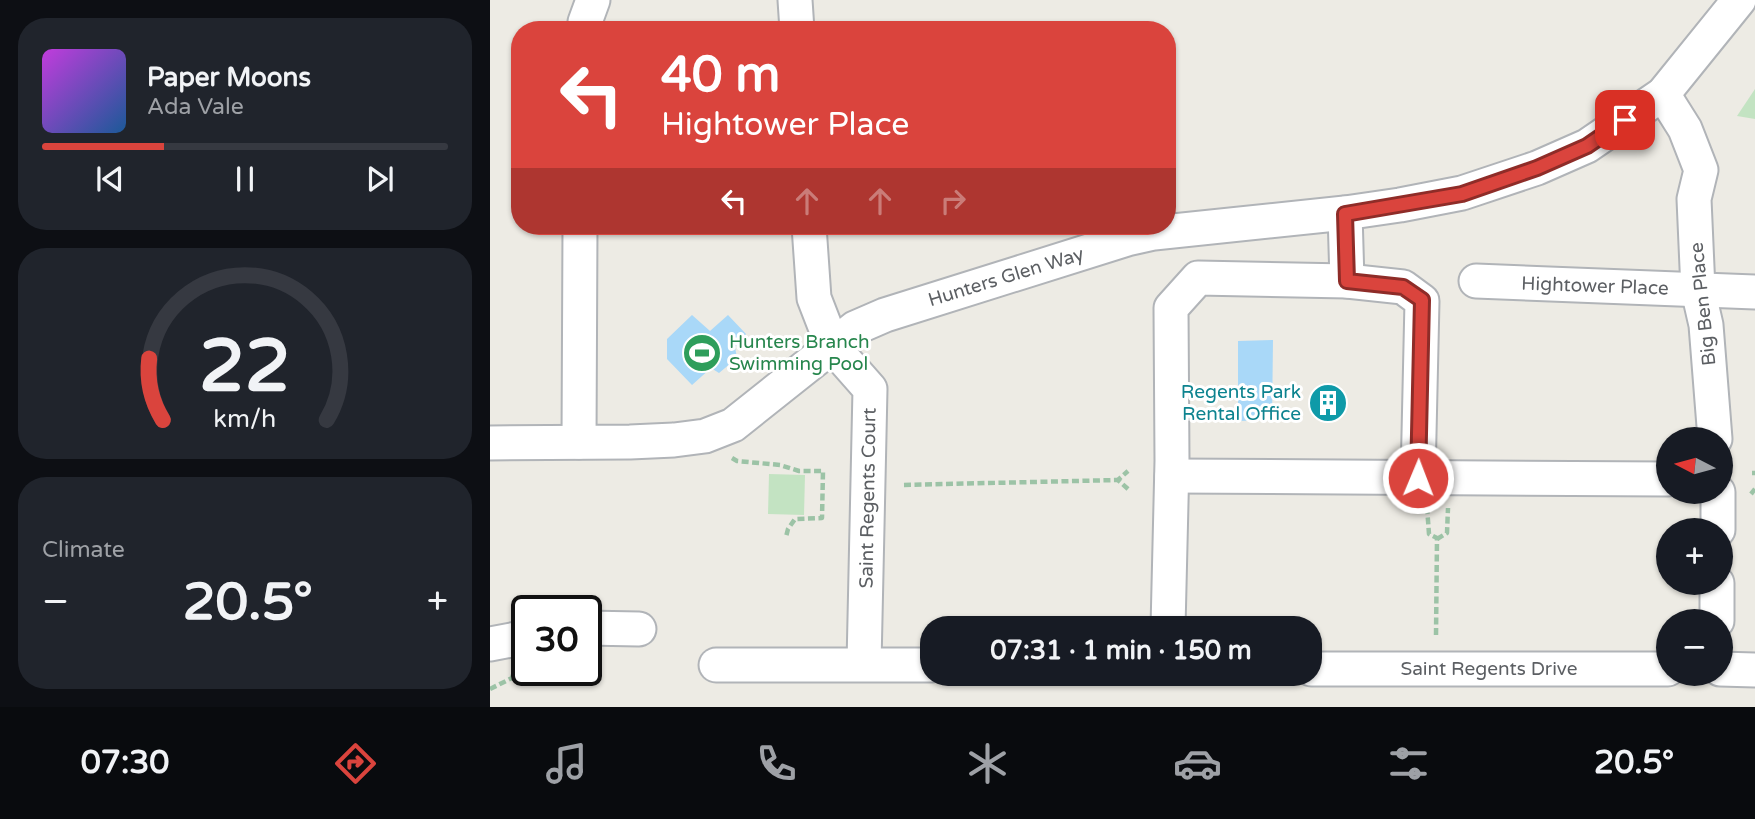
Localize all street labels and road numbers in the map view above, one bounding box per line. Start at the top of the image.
street label: Big Ben Place [1686,241,1720,367]
street label: Hunters Glen Way [925,243,1087,311]
street label: Hightower Place [1521,272,1669,300]
street label: Saint Regents Court [855,407,881,589]
street label: Saint Regents Drive [1400,658,1578,680]

